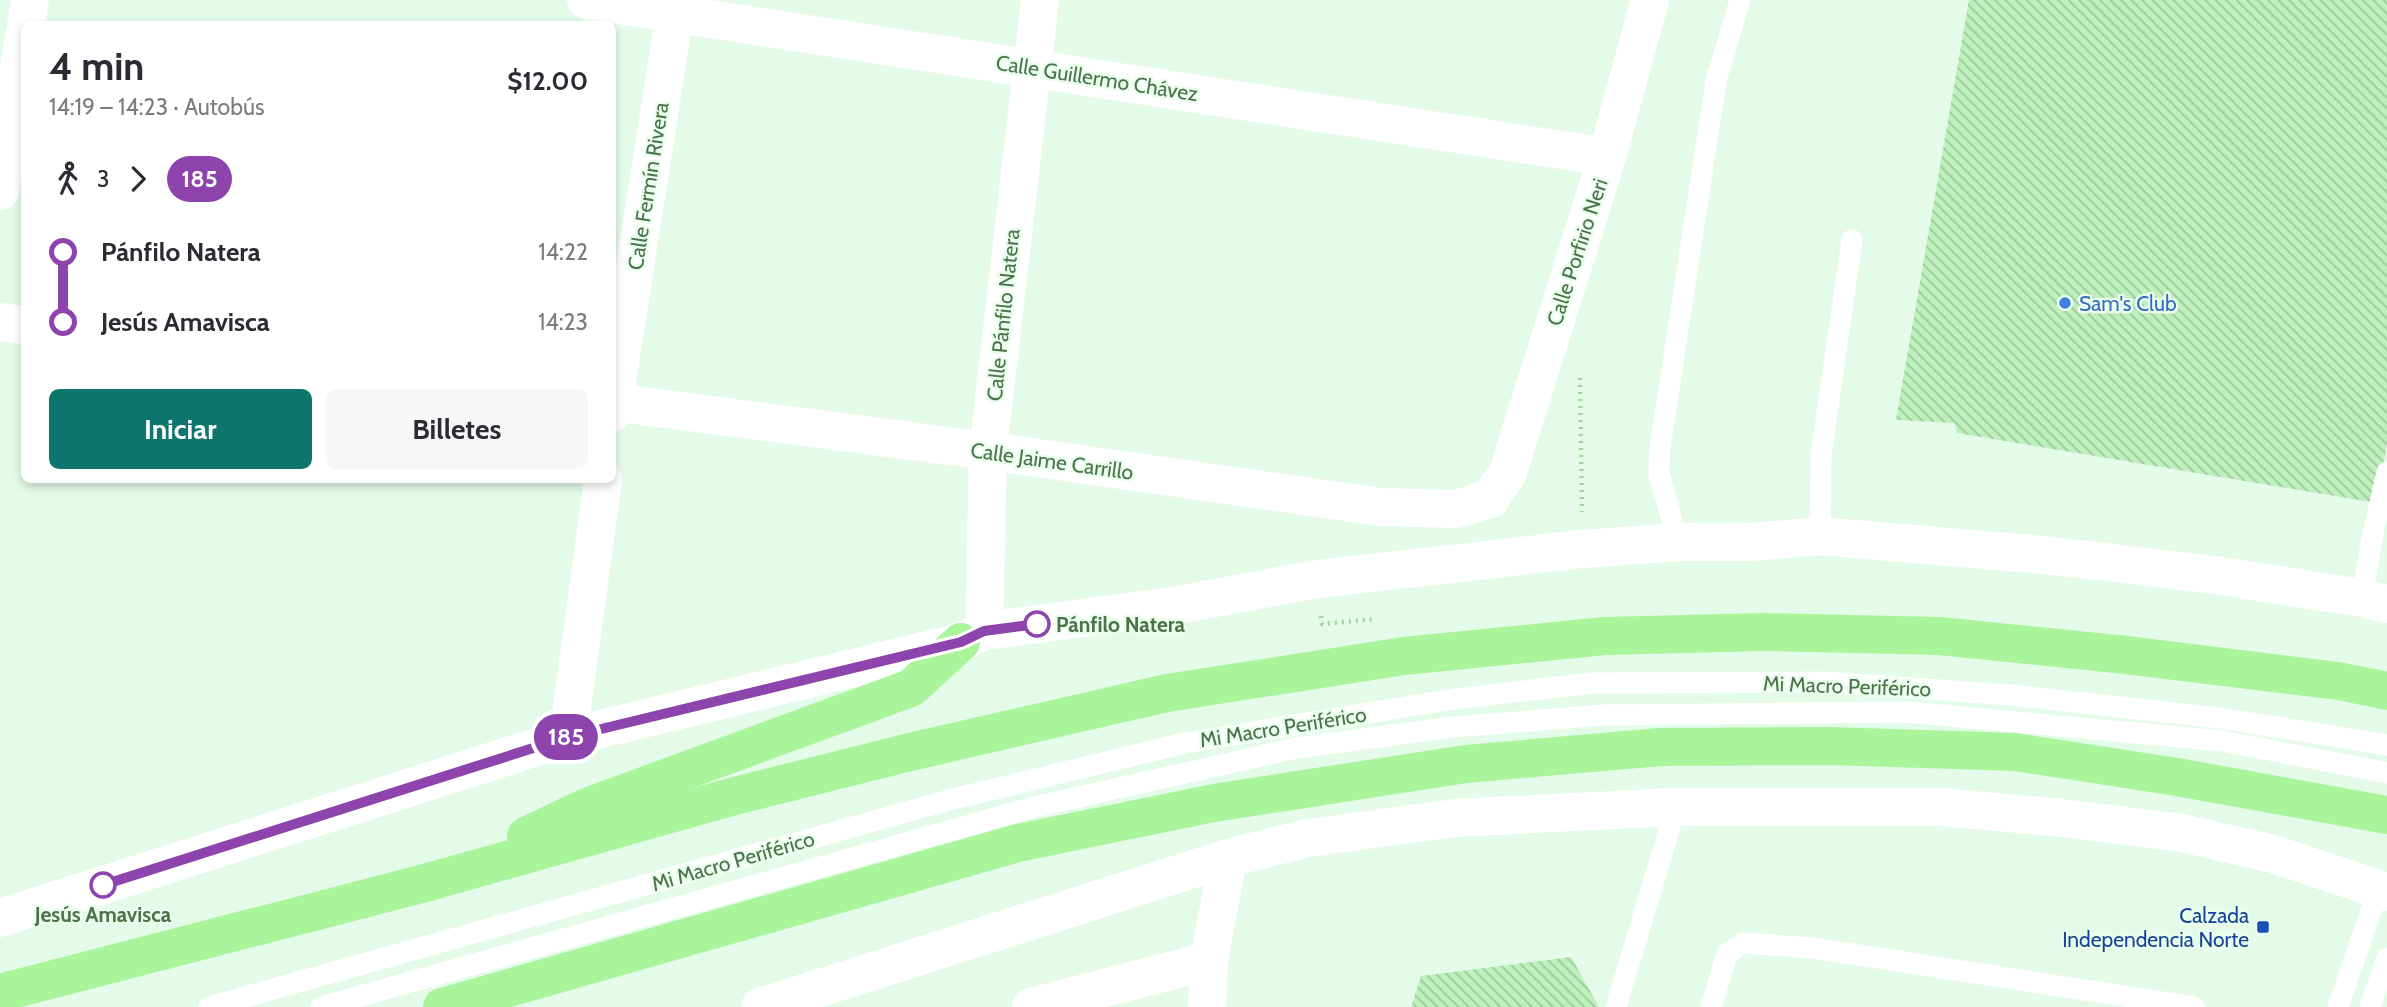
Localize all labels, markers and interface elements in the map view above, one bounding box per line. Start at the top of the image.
text: 4 min [49,43,144,90]
street label: Calle Guillermo Chávez [994,50,1200,106]
text: $12.00 [507,65,588,97]
text: 14:19 – 14:23 · Autobús [49,93,265,121]
street label: Calle Fermín Rivera [622,100,674,272]
icon: walk [49,160,87,198]
icon: forward [119,160,157,198]
text: 185 [181,164,218,193]
text: 3 [97,165,109,193]
street label: Calle Porfirio Neri [1541,175,1613,329]
street label: Calle Pánfilo Natera [982,228,1024,402]
text: Pánfilo Natera [101,236,261,268]
text: 14:22 [538,238,588,266]
place label: Sam's Club [2079,291,2177,316]
marker: Sam's Club [2057,295,2073,311]
text: Jesús Amavisca [101,306,270,338]
text: 14:23 [538,308,588,336]
button: Iniciar [49,389,312,469]
button: Billetes [326,389,588,469]
street label: Calle Jaime Carrillo [969,437,1135,485]
marker: Pánfilo Natera [1024,611,1050,637]
place label: Pánfilo Natera [1056,612,1186,637]
street label: Mi Macro Periférico [1762,671,1932,701]
street label: Mi Macro Periférico [1198,701,1368,753]
line badge: 185 [526,714,606,760]
text: 185 [548,722,584,751]
street label: Mi Macro Periférico [649,826,817,896]
marker: Jesús Amavisca [90,872,116,898]
place label: Jesús Amavisca [34,902,172,927]
place label: Calzada Independencia Norte [2062,903,2249,952]
marker: Calzada Independencia Norte [2255,919,2271,935]

